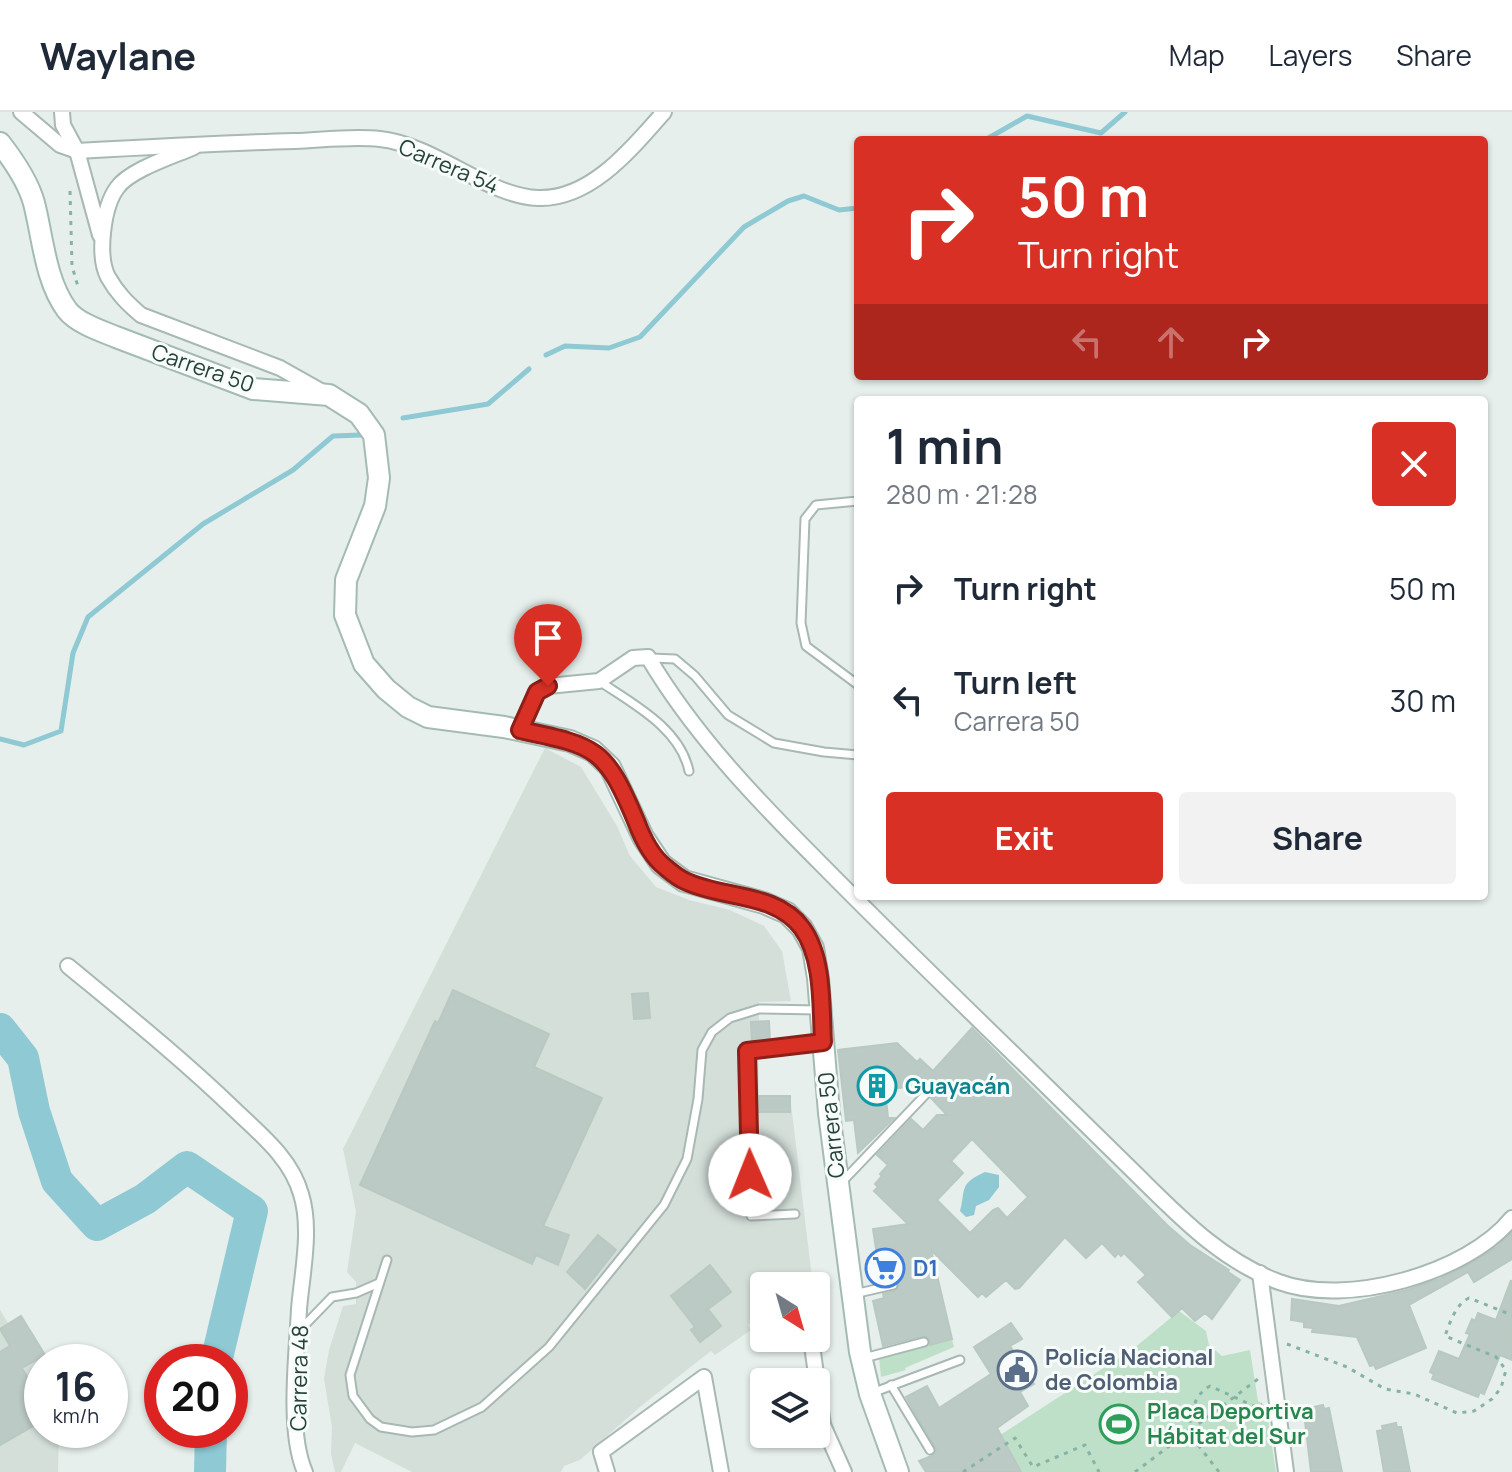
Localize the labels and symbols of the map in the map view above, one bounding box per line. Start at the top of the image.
street label: Carrera 54 [394,131,504,201]
street label: Carrera 50 [148,336,258,400]
pin [514,604,582,686]
building icon: Guayacán [856,1065,898,1107]
street label: Carrera 50 [811,1070,851,1180]
place label: Guayacán [905,1071,1010,1101]
position arrow [708,1133,792,1217]
supermarket icon: D1 [864,1247,906,1289]
place label: D1 [913,1253,938,1283]
north arrow [750,1272,830,1352]
street label: Carrera 48 [283,1325,315,1431]
place label: Policía Nacional de Colombia [1045,1342,1214,1397]
speed limit sign: 20 [144,1344,248,1448]
public building icon: Policía Nacional de Colombia [996,1349,1038,1391]
place label: Placa Deportiva Hábitat del Sur [1147,1396,1314,1451]
sports icon: Placa Deportiva Hábitat del Sur [1098,1403,1140,1445]

